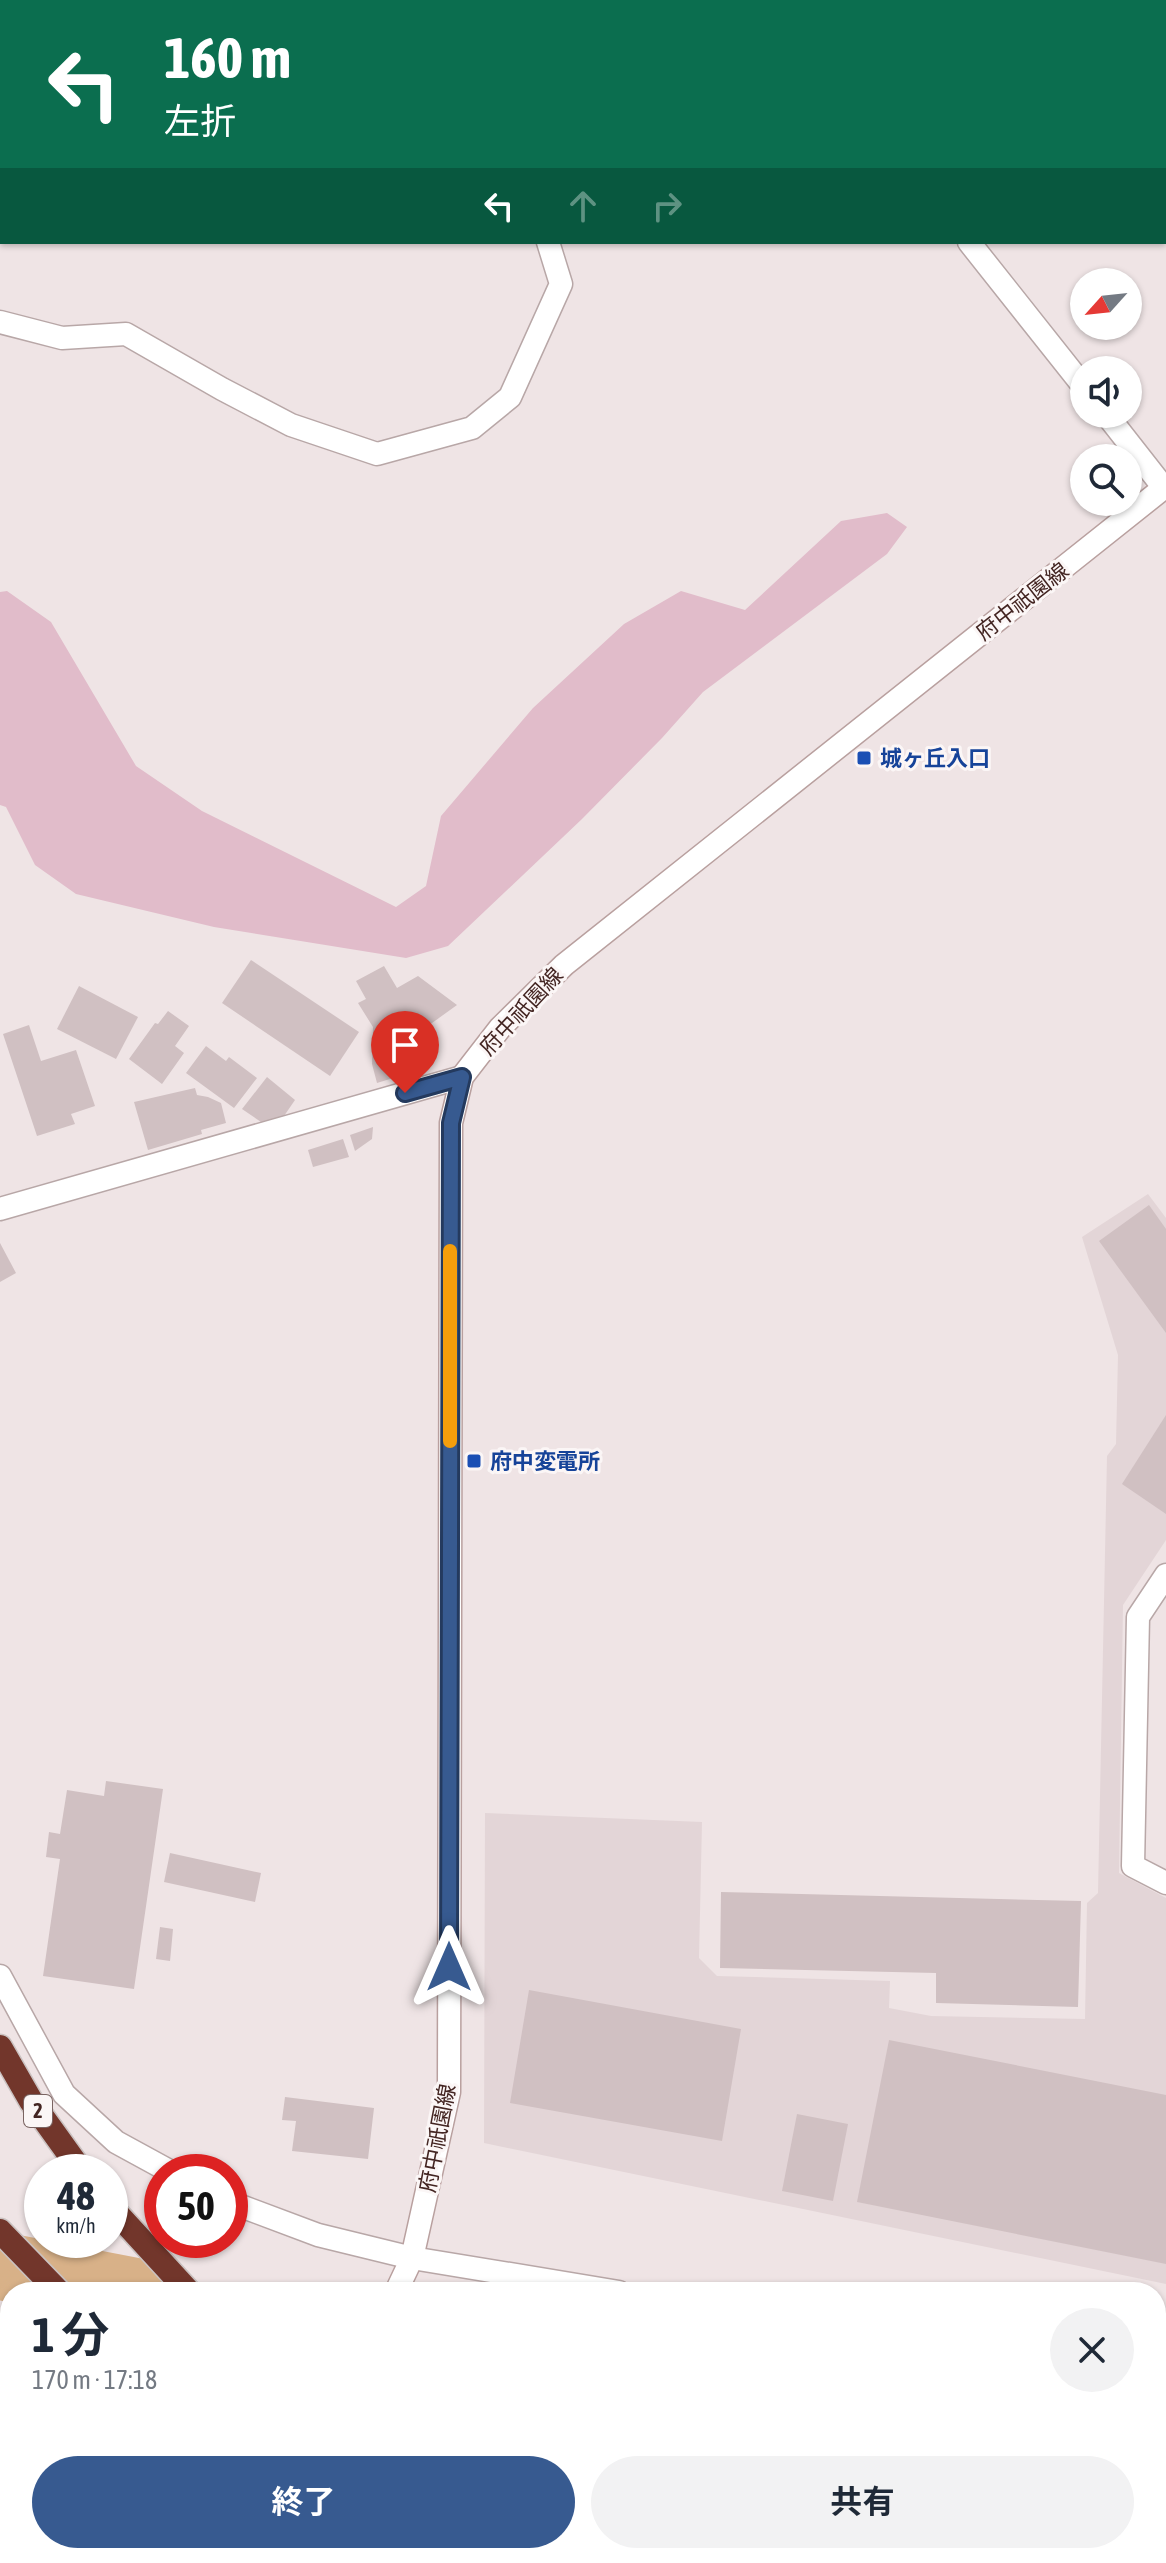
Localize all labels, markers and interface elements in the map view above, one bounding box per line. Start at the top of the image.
text: 160 m [164,26,291,90]
icon: left [32,32,136,136]
text: 左折 [164,100,236,142]
icon: left [477,184,521,228]
icon: ahead [561,184,605,228]
icon: right [645,184,689,228]
north arrow [1070,268,1142,340]
map controls [1070,268,1142,516]
button: sound [1070,356,1142,428]
button: search [1070,444,1142,516]
street label: 府中祇園線 [971,557,1073,645]
place label: 城ヶ丘入口 [880,745,990,771]
marker: 城ヶ丘入口 [855,749,873,767]
street label: 府中祇園線 [474,962,568,1060]
pin [371,1011,439,1093]
icon: arrive [383,1023,427,1067]
place label: 府中変電所 [490,1448,600,1474]
marker: 府中変電所 [465,1452,483,1470]
position arrow [407,1925,491,2009]
street label: 府中祇園線 [414,2082,460,2194]
road number: 2 [24,2095,52,2127]
speed limit sign: 50 [144,2154,248,2258]
text: 48 [57,2173,95,2218]
text: km/h [56,2214,96,2237]
text: 1 分 [32,2307,109,2362]
button: close [1050,2308,1134,2392]
text: 170 m · 17:18 [32,2365,157,2395]
button: 終了 [32,2456,575,2548]
button: 共有 [591,2456,1134,2548]

